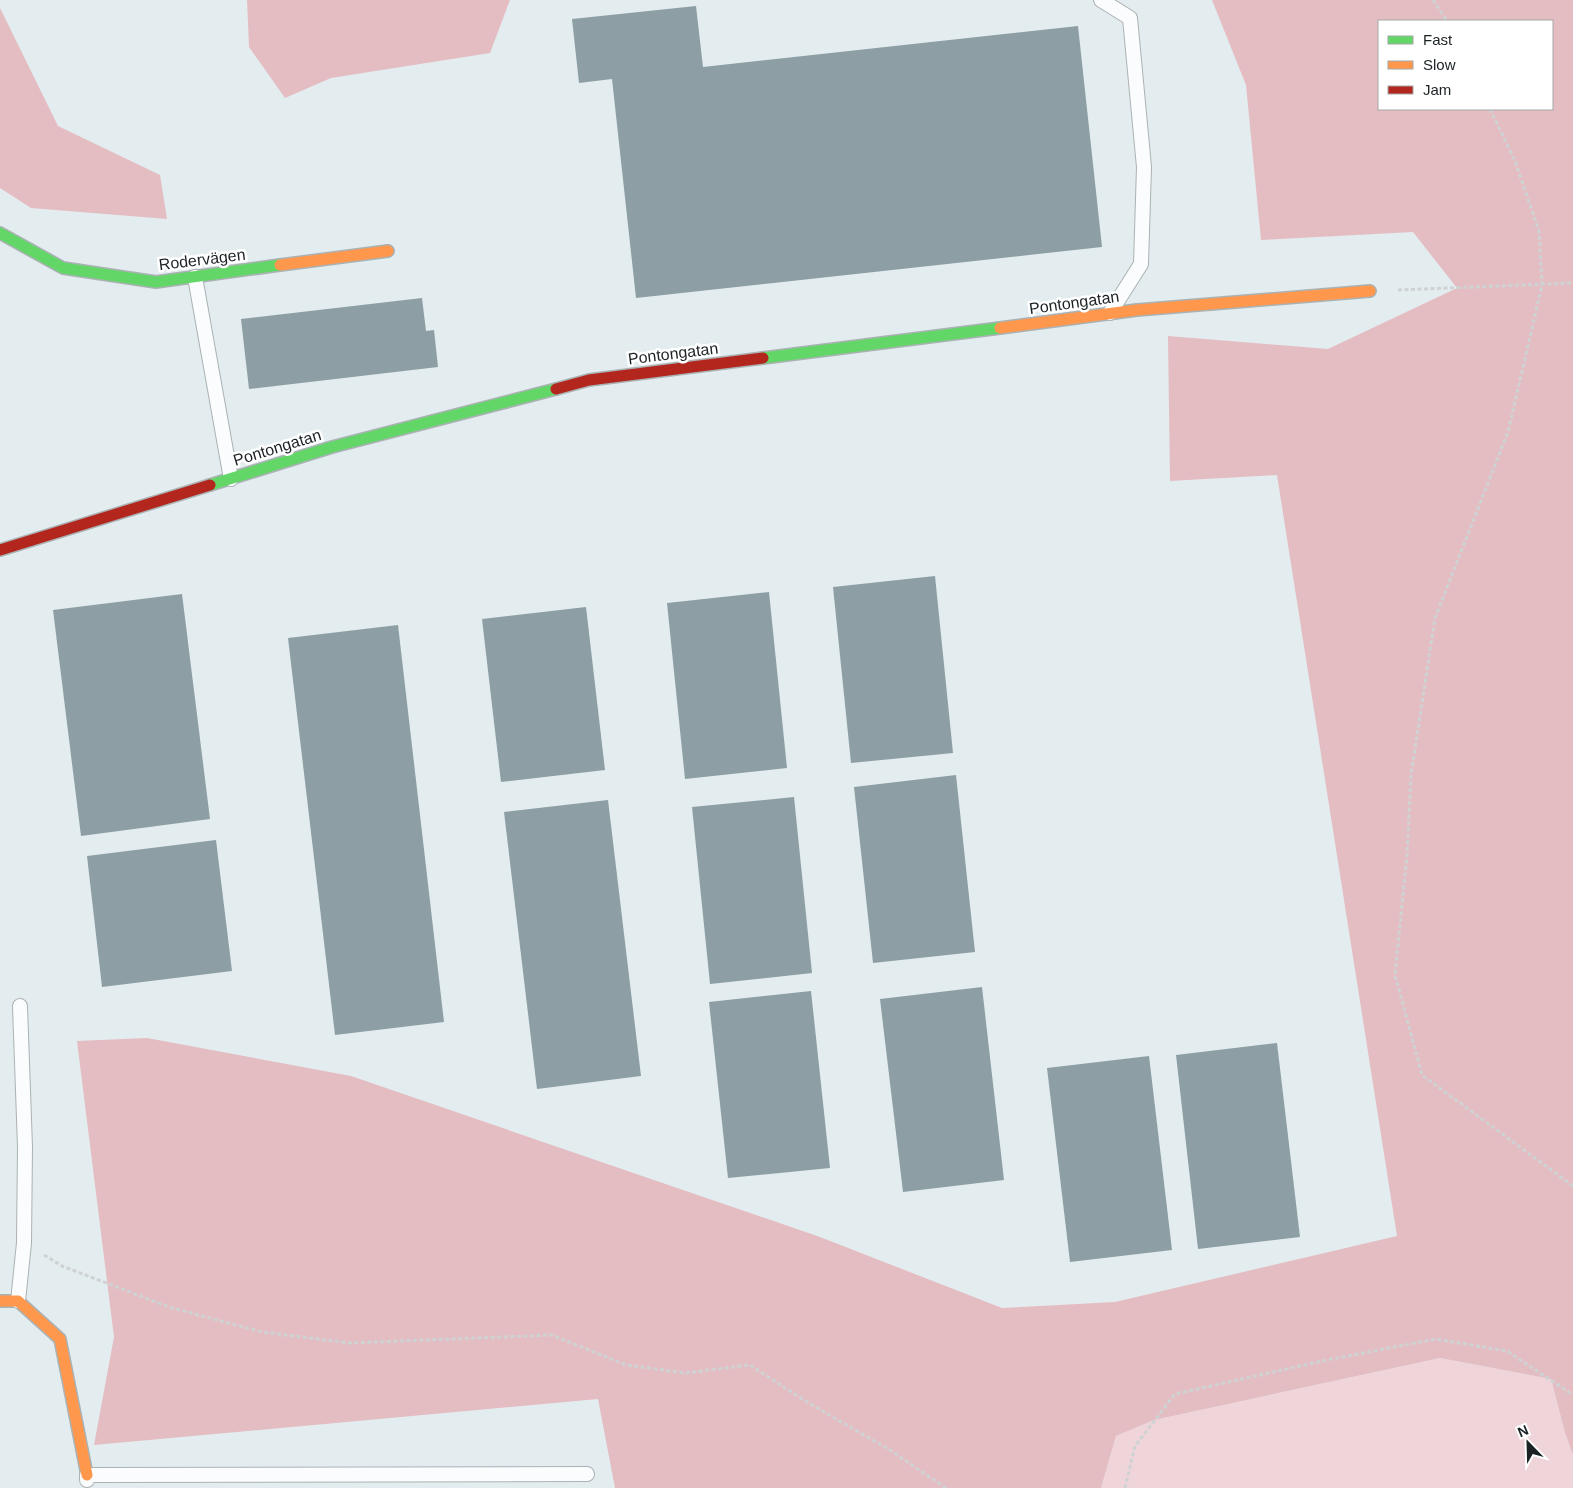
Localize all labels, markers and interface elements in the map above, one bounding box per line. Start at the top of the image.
legend [1378,20,1553,110]
text: Fast [1423,31,1453,48]
text: Slow [1423,56,1456,73]
text: Jam [1423,81,1451,98]
street label: Rodervägen [158,246,246,273]
street label: Pontongatan [1028,288,1120,317]
street label: Pontongatan [627,340,719,367]
street label: Pontongatan [231,426,323,469]
north arrow [1503,1418,1553,1468]
text: N [1515,1422,1531,1440]

